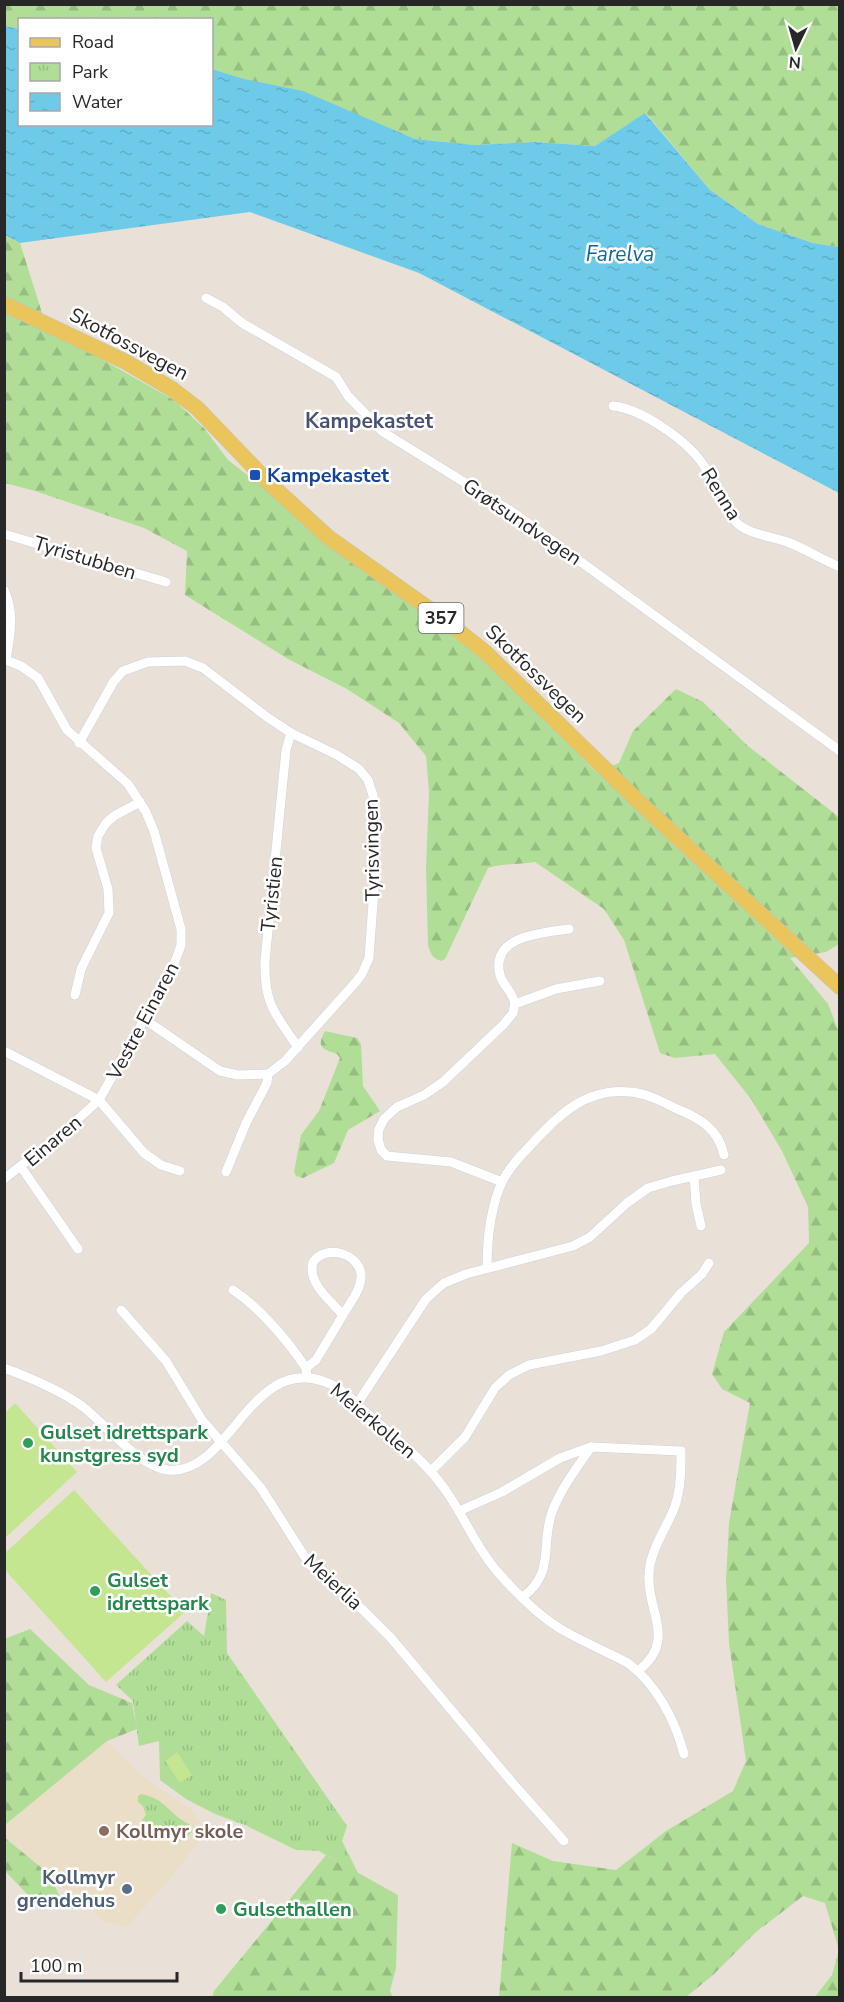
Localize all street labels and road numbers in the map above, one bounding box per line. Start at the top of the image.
street label: Skotfossvegen [65,301,193,387]
street label: Renna [694,463,748,525]
street label: Grøtsundvegen [457,472,587,572]
street label: Tyristubben [30,530,140,586]
road number: 357 [418,603,464,633]
street label: Skotfossvegen [479,619,593,729]
street label: Tyrisvingen [358,799,386,901]
street label: Tyristien [255,855,289,933]
street label: Vestre Einaren [100,957,185,1086]
street label: Einaren [19,1109,87,1173]
street label: Meierkollen [324,1377,422,1465]
street label: Meierlia [298,1548,368,1616]

